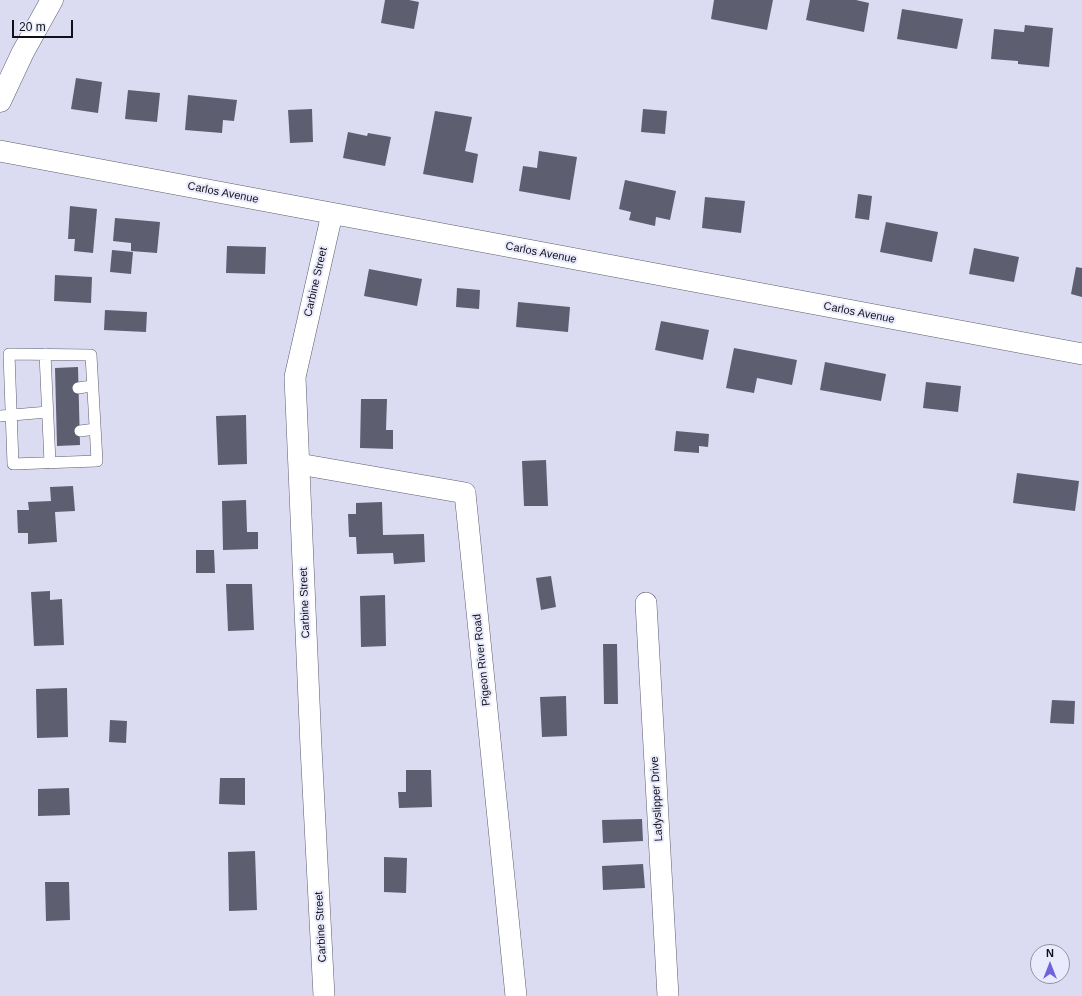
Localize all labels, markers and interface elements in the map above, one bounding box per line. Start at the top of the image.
scale bar [14,12,75,38]
text: 20 m [19,20,46,34]
street label: Carlos Avenue [186,180,260,206]
street label: Carlos Avenue [504,240,578,266]
street label: Carbine Street [302,246,330,318]
street label: Carlos Avenue [822,300,896,326]
street label: Carbine Street [297,567,313,639]
street label: Pigeon River Road [471,613,493,707]
street label: Ladyslipper Drive [648,756,666,842]
street label: Carbine Street [313,891,329,963]
north arrow [1030,944,1070,984]
text: N [1046,947,1054,959]

